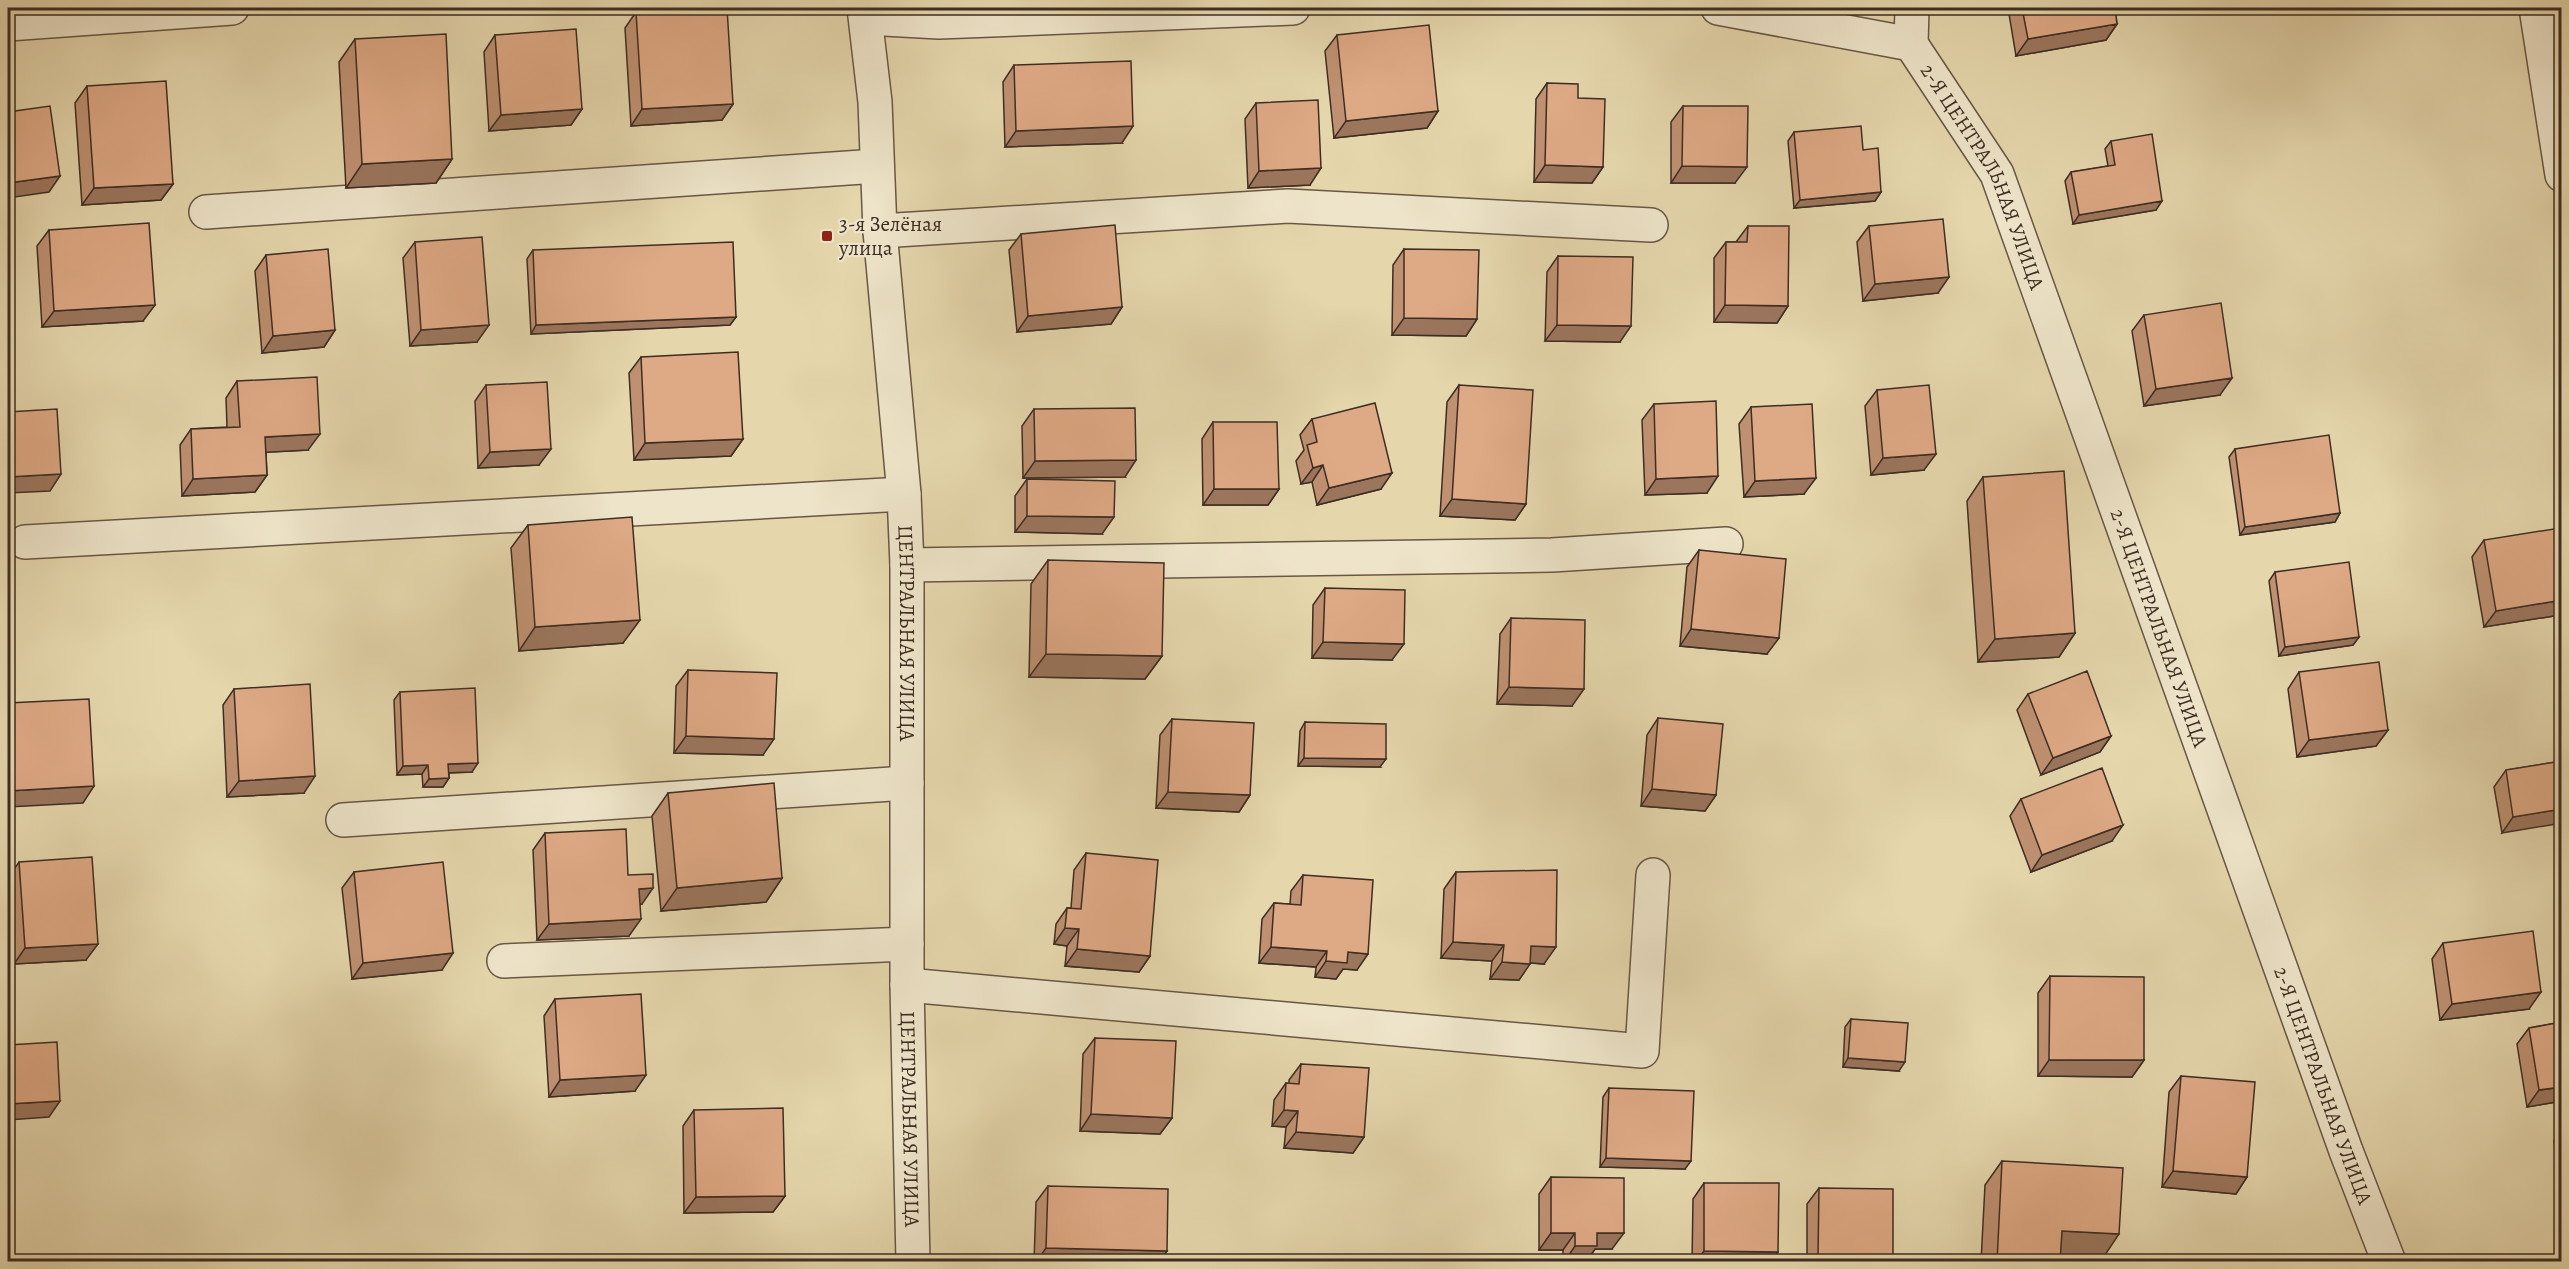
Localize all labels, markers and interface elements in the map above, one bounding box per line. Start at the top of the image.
street label: 2-Я ЦЕНТРАЛЬНАЯ УЛИЦА [1914,58,2051,294]
place label: 3-я Зелёная улица [838,210,942,262]
marker: 3-я Зелёная улица [820,229,834,243]
street label: 2-Я ЦЕНТРАЛЬНАЯ УЛИЦА [2104,505,2215,752]
street label: ЦЕНТРАЛЬНАЯ УЛИЦА [891,524,921,742]
street label: 2-Я ЦЕНТРАЛЬНАЯ УЛИЦА [2267,963,2380,1209]
street label: ЦЕНТРАЛЬНАЯ УЛИЦА [894,1011,926,1228]

